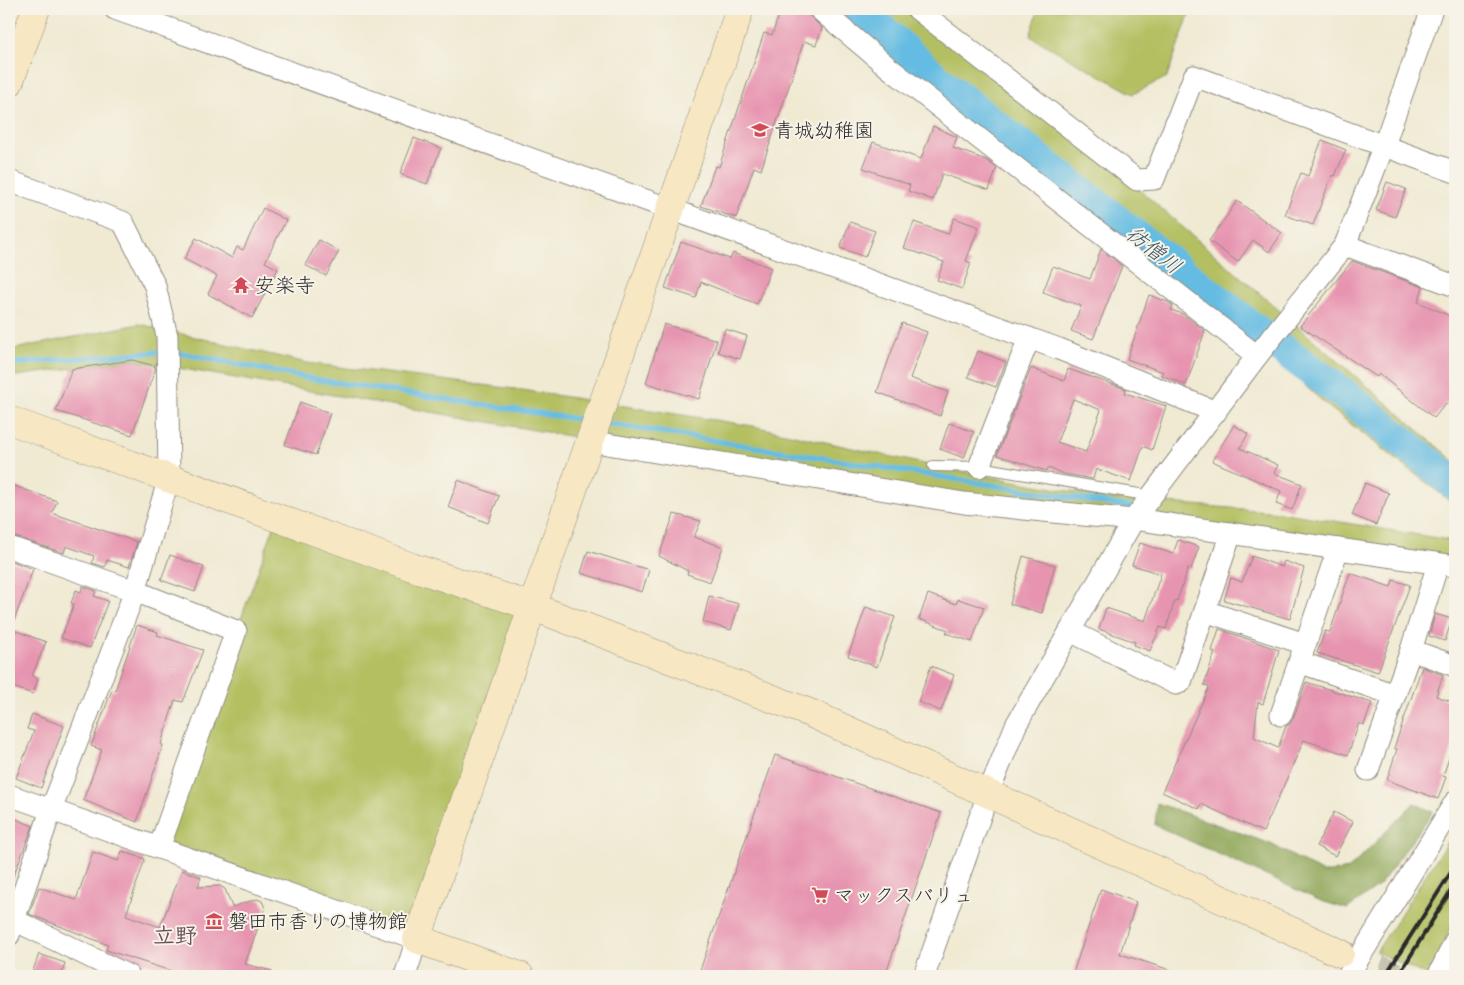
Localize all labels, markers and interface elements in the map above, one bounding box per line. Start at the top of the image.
place label: 青城幼稚園 [774,118,874,147]
school or university icon: 青城幼稚園 [750,120,770,140]
water label: 彷僧川 [1119,220,1187,283]
place label: 安楽寺 [255,273,315,302]
temple icon: 安楽寺 [231,275,251,295]
place label: マックスバリュ [834,883,974,912]
supermarket icon: マックスバリュ [810,885,830,905]
place label: 磐田市香りの博物館 [228,909,408,938]
museum icon: 磐田市香りの博物館 [204,911,224,931]
district label: 立野 [153,922,197,954]

